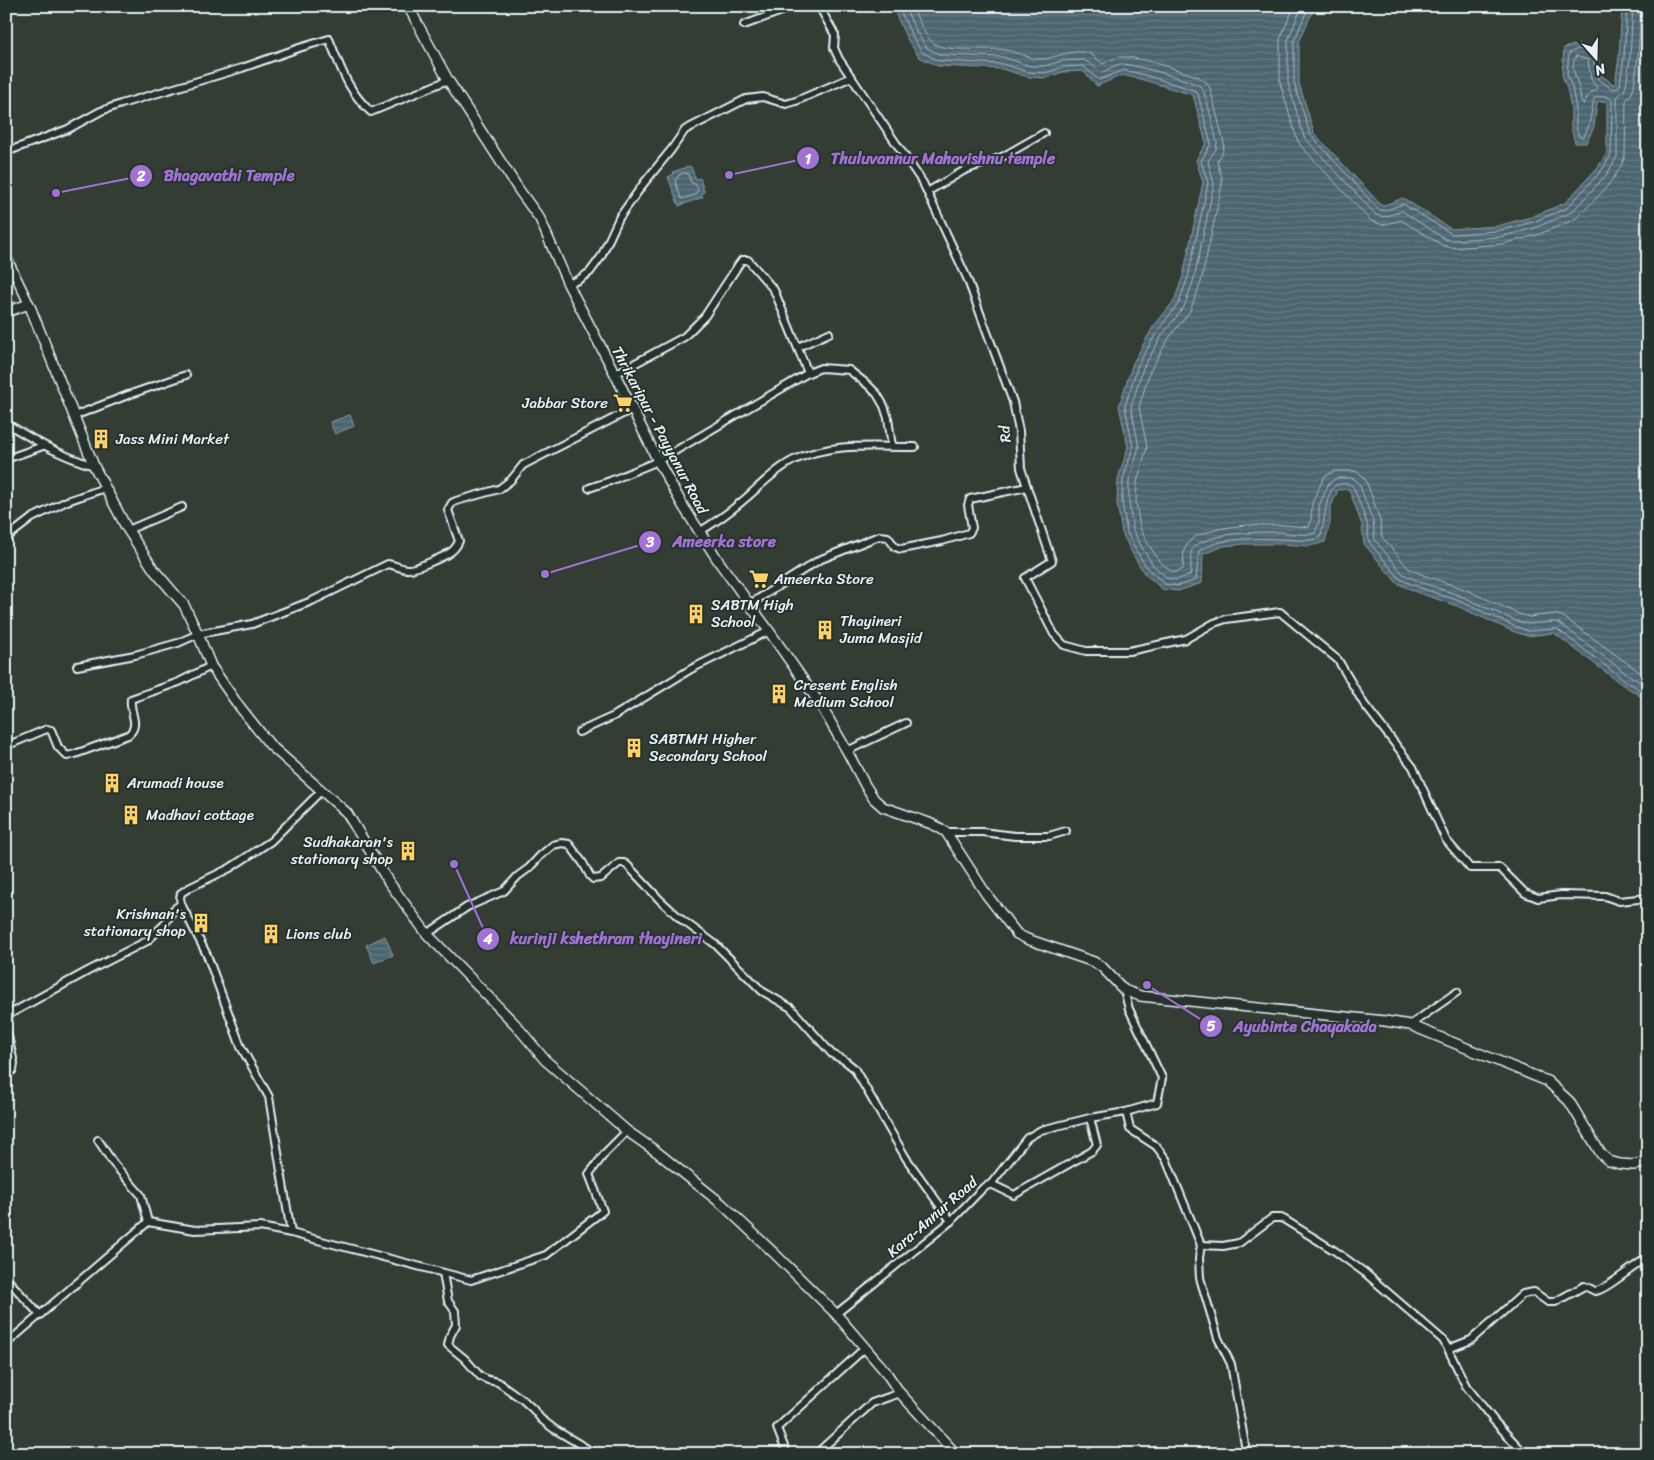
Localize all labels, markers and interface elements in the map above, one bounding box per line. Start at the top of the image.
north arrow [1572,32,1622,82]
text: N [1591,56,1610,83]
callout: Thuluvannur Mahavishnu temple [795,143,1066,174]
text: Thuluvannur Mahavishnu temple [831,144,1056,173]
text: 1 [805,146,812,172]
callout: Bhagavathi Temple [128,160,305,191]
text: Bhagavathi Temple [164,161,295,190]
text: 2 [136,163,146,189]
street label: Thrikaripur - Payyanur Road [605,341,716,520]
place label: Jabbar Store [521,390,608,416]
supermarket icon: Jabbar Store [612,392,634,414]
street label: Rd [991,423,1019,444]
place label: Jass Mini Market [115,426,230,452]
building icon: Jass Mini Market [90,428,112,450]
callout: Ameerka store [638,526,786,557]
text: Ameerka store [671,527,777,556]
text: 3 [645,529,655,555]
place label: Ameerka Store [773,566,874,592]
supermarket icon: Ameerka Store [748,568,770,590]
place label: SABTM High School [711,592,794,635]
building icon: SABTM High School [685,603,707,625]
place label: Thayineri Juma Masjid [839,608,923,651]
building icon: Thayineri Juma Masjid [814,619,836,641]
place label: Cresent English Medium School [794,672,898,715]
building icon: Cresent English Medium School [768,683,790,705]
place label: SABTMH Higher Secondary School [649,726,768,769]
building icon: SABTMH Higher Secondary School [623,737,645,759]
place label: Arumadi house [126,770,224,796]
building icon: Arumadi house [101,772,123,794]
place label: Madhavi cottage [146,802,254,828]
building icon: Madhavi cottage [120,804,142,826]
place label: Sudhakaran's stationary shop [290,829,394,872]
building icon: Sudhakaran's stationary shop [397,840,419,862]
place label: Krishnan's stationary shop [83,901,187,944]
building icon: Krishnan's stationary shop [190,912,212,934]
place label: Lions club [286,921,351,947]
building icon: Lions club [260,923,282,945]
callout: kurinji kshethram thayineri [475,923,713,954]
text: kurinji kshethram thayineri [509,924,703,953]
text: 4 [482,926,493,952]
callout: Ayubinte Chayakada [1199,1011,1387,1042]
text: Ayubinte Chayakada [1232,1012,1377,1041]
text: 5 [1206,1013,1216,1039]
street label: Kara-Annur Road [881,1169,984,1264]

